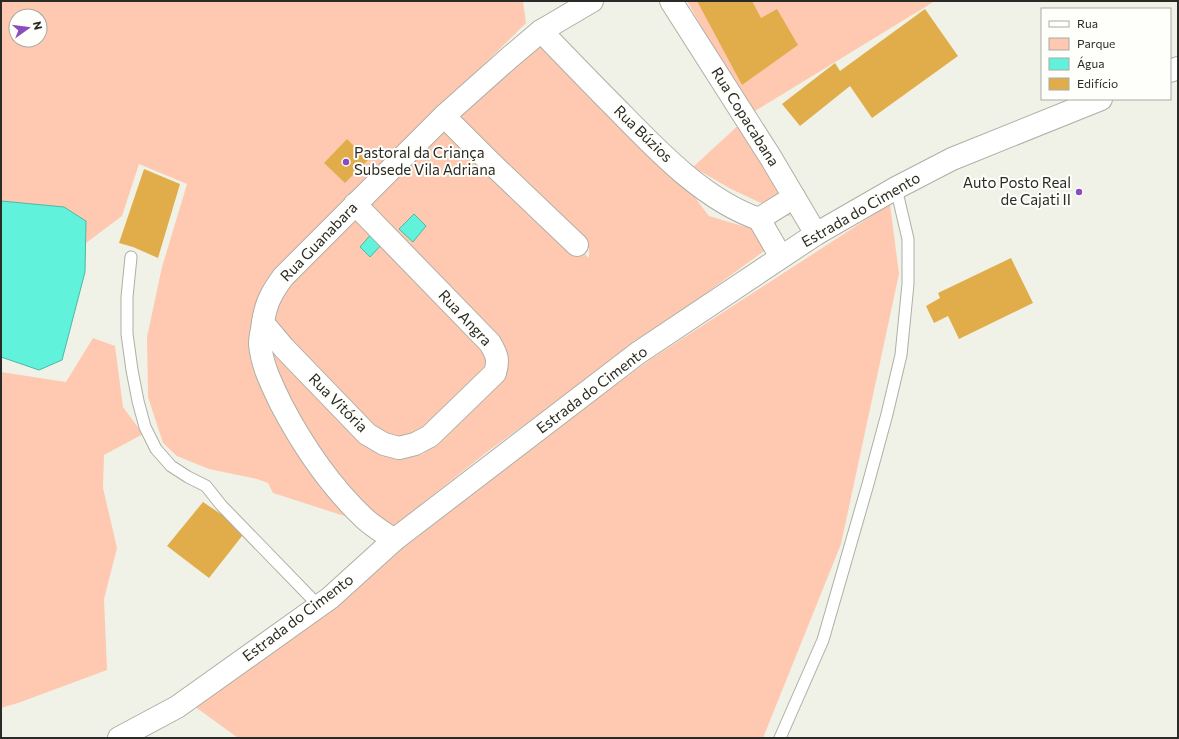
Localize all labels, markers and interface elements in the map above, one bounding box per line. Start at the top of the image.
north arrow [8,8,48,48]
legend [1041,8,1171,100]
text: Rua [1077,16,1098,30]
text: N [31,20,45,31]
text: Parque [1077,36,1115,50]
text: Água [1077,56,1105,70]
street label: Rua Copacabana [708,64,784,169]
text: Edifício [1077,76,1118,90]
street label: Rua Búzios [611,101,677,166]
place label: Pastoral da Criança Subsede Vila Adriana [354,143,496,178]
marker: Pastoral da Criança Subsede Vila Adriana [341,157,351,167]
street label: Estrada do Cimento [798,168,923,250]
place label: Auto Posto Real de Cajati II [963,173,1071,208]
marker: Auto Posto Real de Cajati II [1074,187,1084,197]
street label: Rua Guanabara [276,198,361,285]
street label: Rua Angra [435,286,496,349]
street label: Estrada do Cimento [532,342,650,437]
street label: Rua Vitória [306,369,372,435]
street label: Estrada do Cimento [238,570,356,665]

